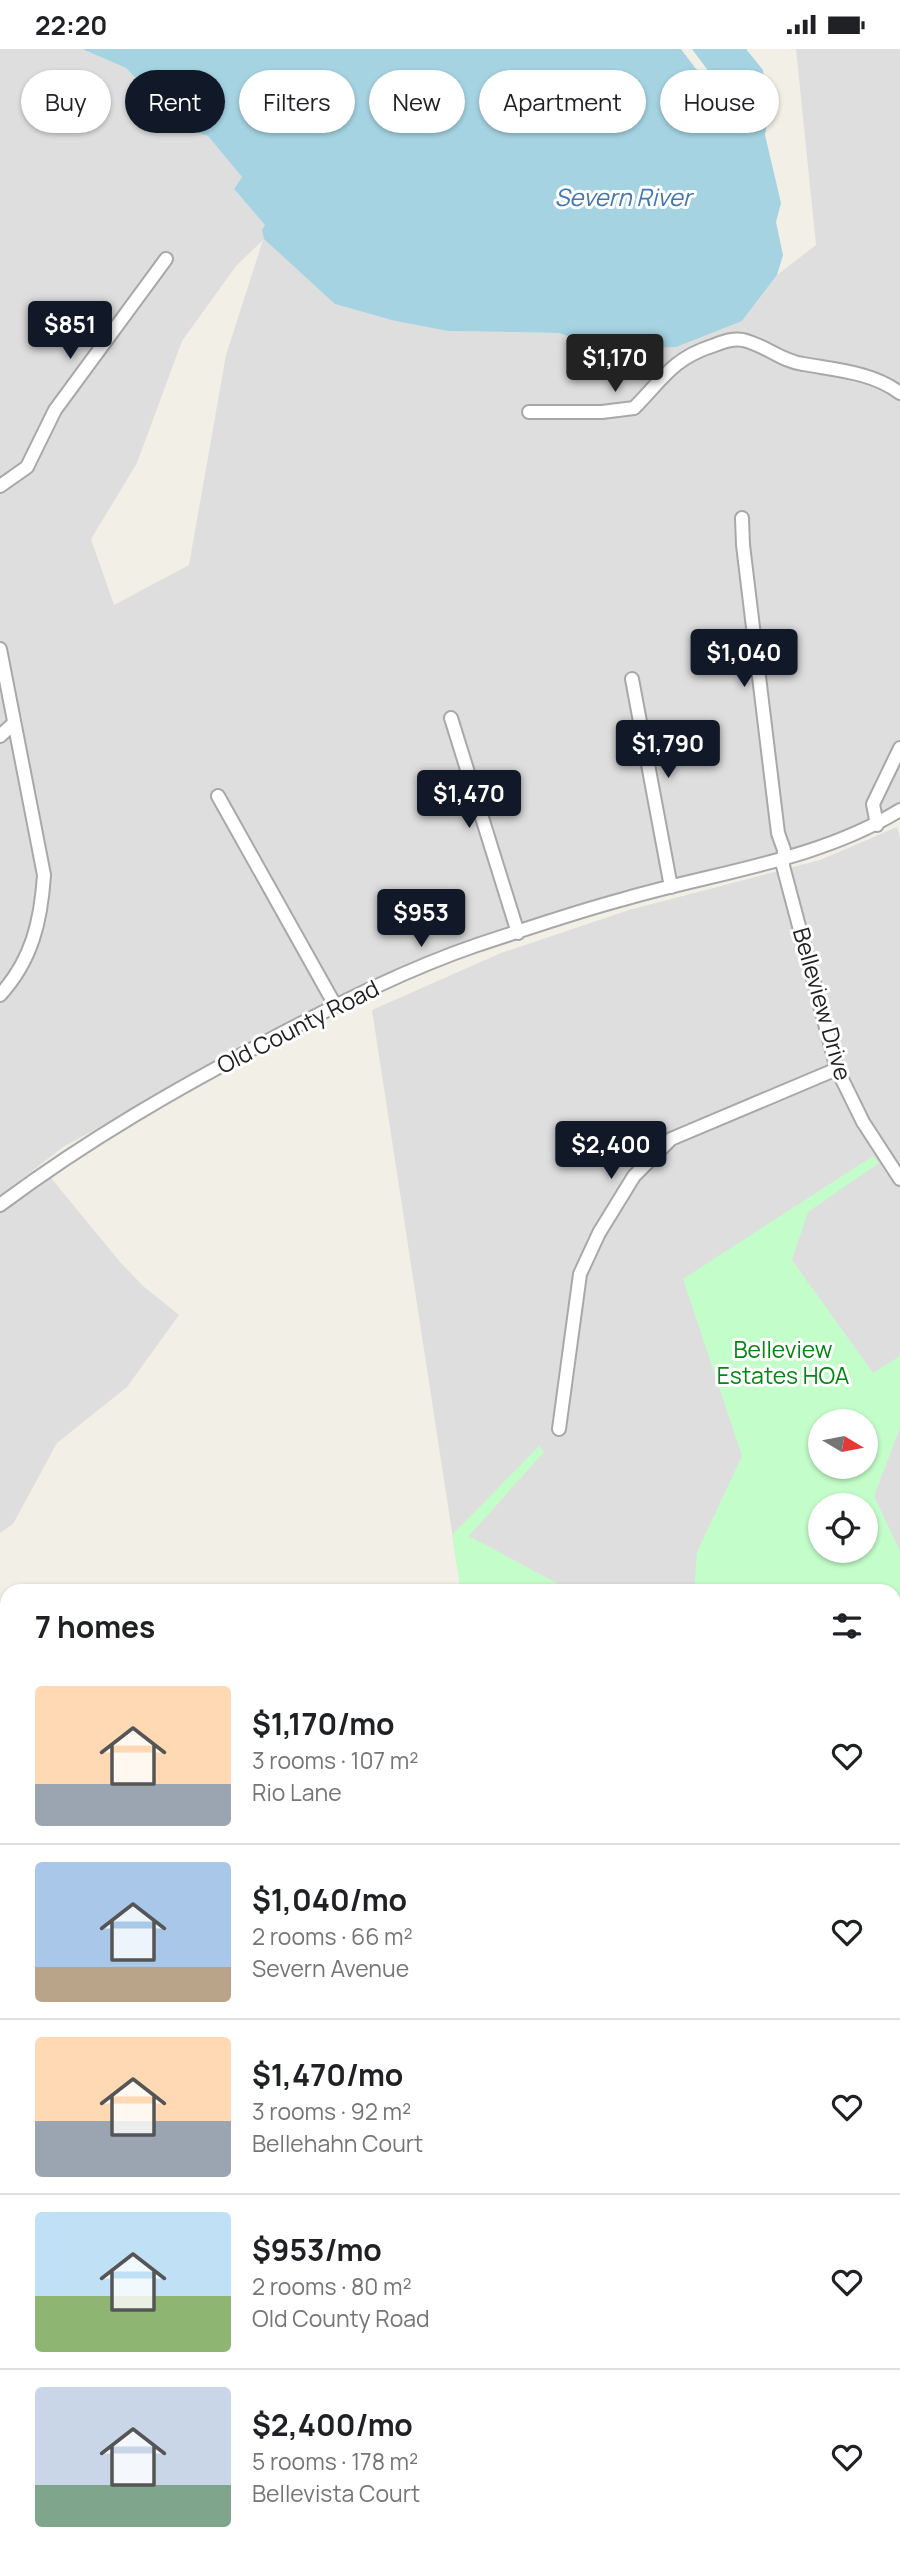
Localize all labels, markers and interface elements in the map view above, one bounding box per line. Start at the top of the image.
text: 22:20 [35,7,107,43]
chip: Buy [21,70,111,133]
chip: Rent [125,70,225,133]
chip: Filters [239,70,355,133]
chip: New [369,70,465,133]
chip: Apartment [479,70,646,133]
chip: House [660,70,779,133]
water label: Severn River [555,180,695,213]
pin: $851 [29,301,111,361]
text: $851 [44,308,96,340]
pin: $1,170 [558,335,672,394]
text: $1,170 [582,341,648,373]
pin: $1,040 [687,629,801,689]
text: $1,040 [707,636,781,668]
pin: $1,790 [611,721,725,780]
text: $1,790 [632,727,704,759]
pin: $1,470 [412,771,526,830]
text: $1,470 [433,777,505,809]
pin: $953 [380,890,462,949]
text: $953 [393,896,449,928]
street label: Belleview Drive [786,924,860,1084]
street label: Old County Road [211,972,384,1081]
pin: $2,400 [554,1121,668,1181]
text: $2,400 [571,1128,651,1160]
park label: Belleview Estates HOA [717,1333,850,1391]
north arrow [808,1409,878,1479]
map controls [808,1409,878,1563]
button: locate [808,1493,878,1563]
text: 7 homes [35,1606,155,1647]
icon: filters [828,1607,866,1645]
text: $1,170/mo [252,1703,395,1744]
icon: home [91,1714,175,1798]
icon: heart [828,1737,866,1775]
text: 3 rooms · 107 m² [252,1744,418,1776]
text: Rio Lane [252,1776,342,1808]
text: $1,040/mo [252,1879,407,1920]
icon: home [91,1890,175,1974]
icon: heart [828,1913,866,1951]
text: 2 rooms · 66 m² [252,1920,413,1952]
text: Severn Avenue [252,1952,409,1984]
text: $1,470/mo [252,2054,403,2095]
icon: home [91,2065,175,2149]
icon: heart [828,2088,866,2126]
text: 3 rooms · 92 m² [252,2095,411,2127]
text: Bellehahn Court [252,2127,423,2159]
text: $953/mo [252,2229,382,2270]
icon: home [91,2240,175,2324]
icon: heart [828,2263,866,2301]
text: 2 rooms · 80 m² [252,2270,412,2302]
text: Old County Road [252,2302,430,2334]
text: $2,400/mo [252,2404,413,2445]
icon: home [91,2415,175,2499]
icon: heart [828,2438,866,2476]
text: 5 rooms · 178 m² [252,2445,418,2477]
text: Bellevista Court [252,2477,420,2509]

